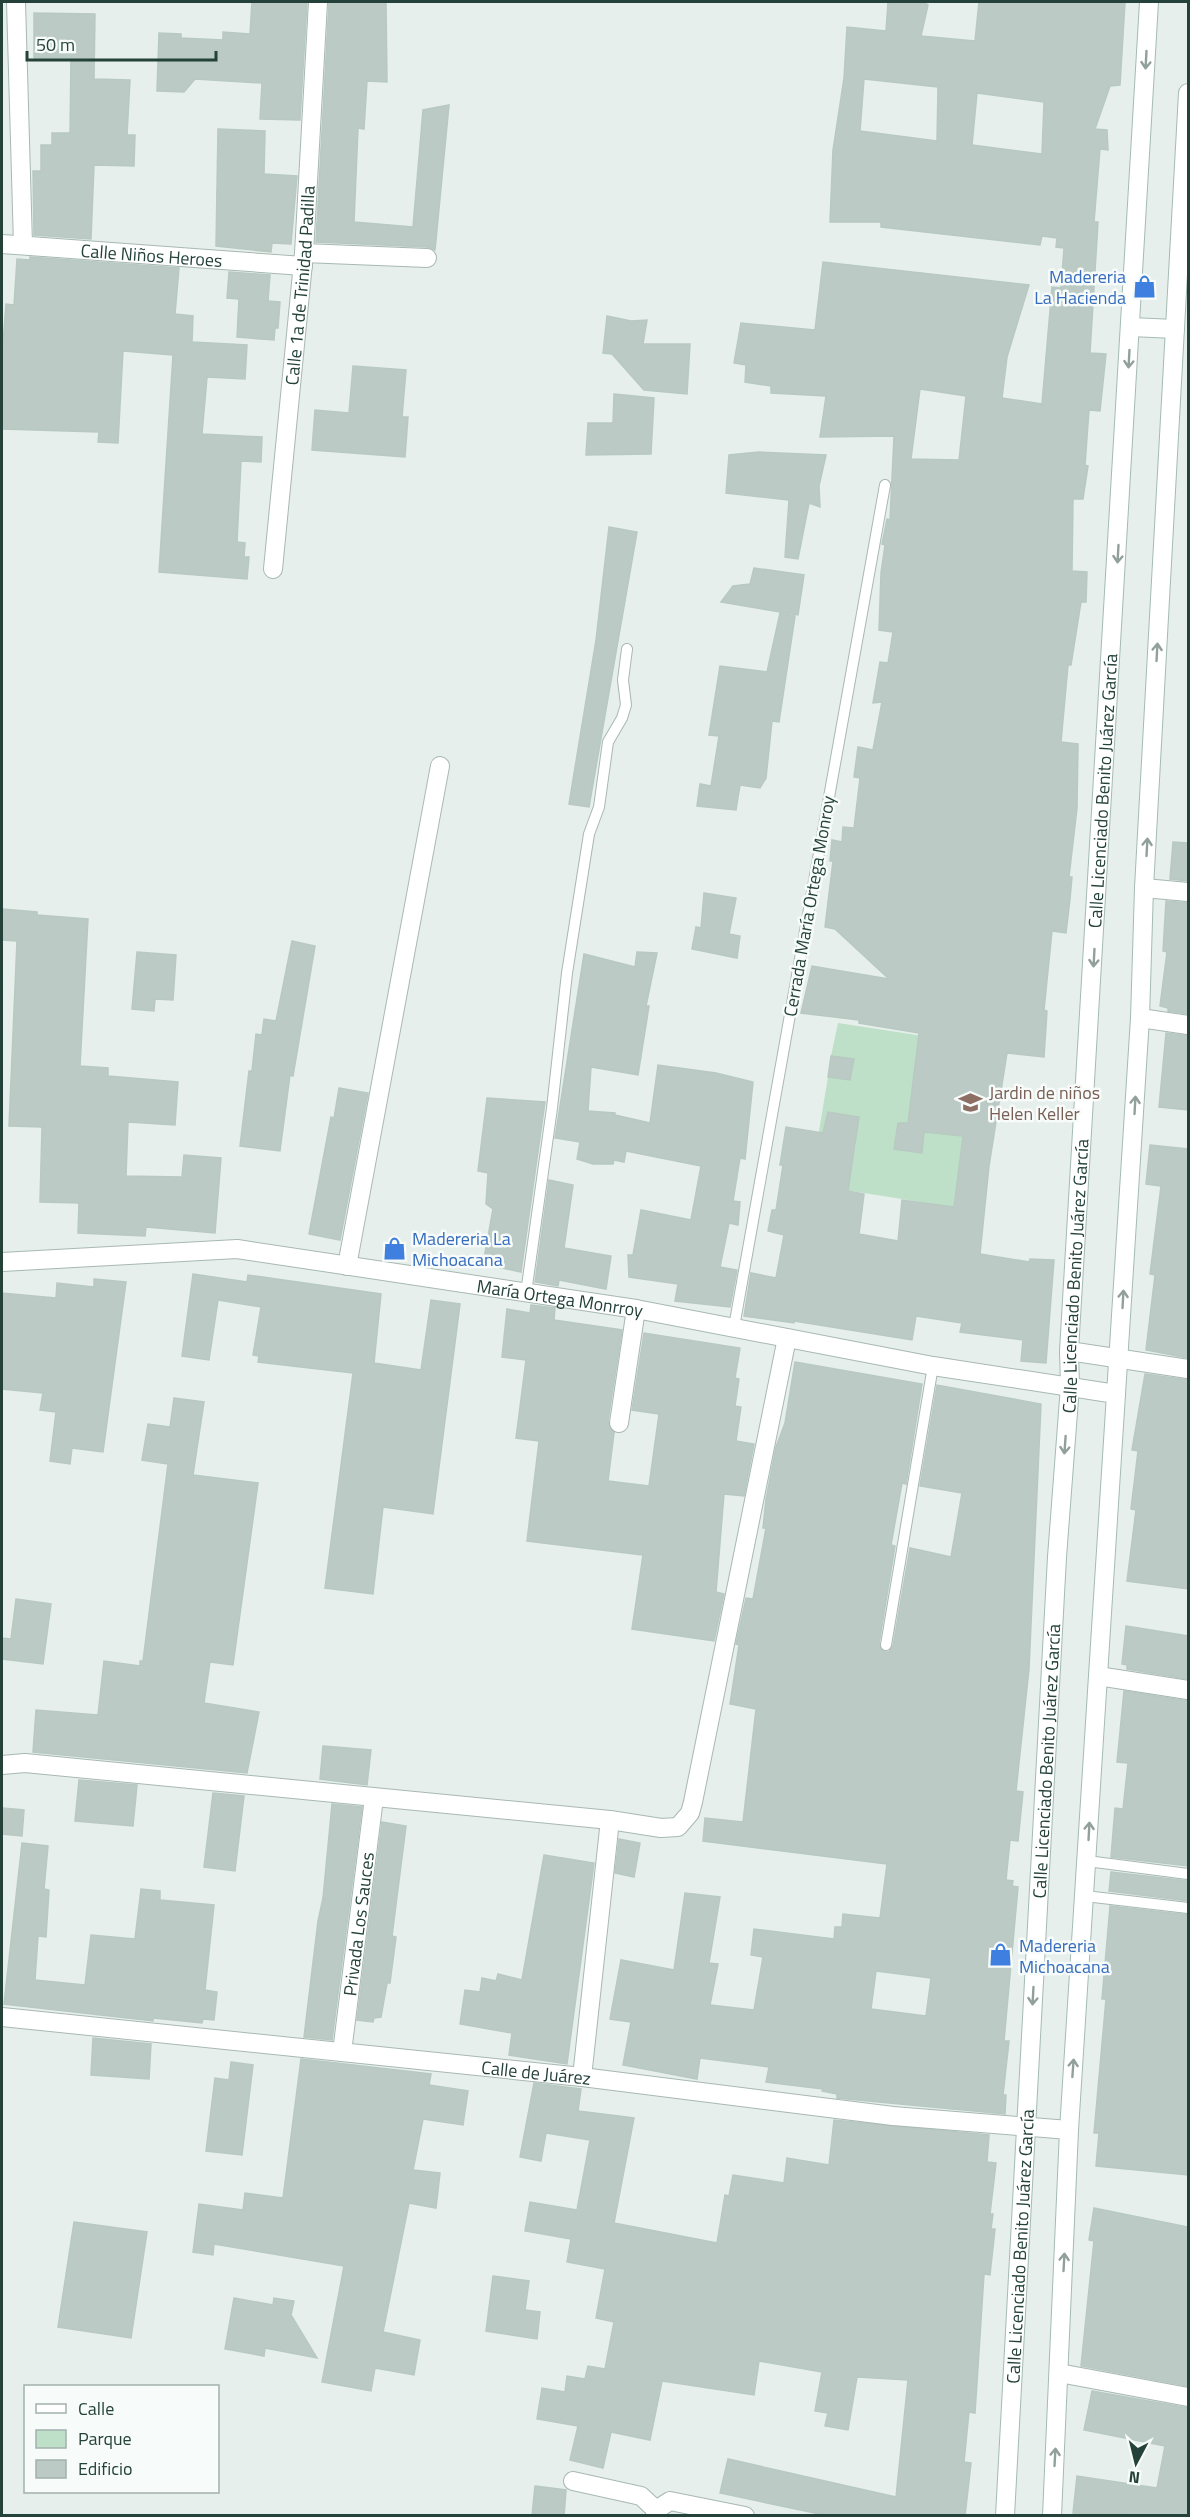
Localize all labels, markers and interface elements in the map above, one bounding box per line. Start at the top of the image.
scale bar [27,24,216,62]
text: 50 m [36,31,75,58]
one-way arrow [1140,49,1151,69]
street label: Calle 1a de Trinidad Padilla [278,185,321,386]
street label: Calle Niños Heroes [80,236,223,274]
place label: Madereria La Hacienda [1034,263,1126,311]
shop icon: Madereria La Hacienda [1131,273,1157,299]
one-way arrow [1124,349,1135,369]
one-way arrow [1112,544,1123,564]
one-way arrow [1152,643,1163,663]
street label: Calle Licenciado Benito Juárez García [1081,653,1124,929]
street label: Cerrada María Ortega Monroy [776,793,842,1019]
one-way arrow [1141,838,1152,858]
one-way arrow [1088,948,1099,968]
place label: Jardin de niños Helen Keller [989,1079,1100,1127]
school or university icon: Jardin de niños Helen Keller [958,1089,984,1115]
one-way arrow [1129,1095,1140,1115]
street label: Calle Licenciado Benito Juárez García [1054,1138,1095,1414]
place label: Madereria La Michoacana [412,1225,511,1273]
shop icon: Madereria La Michoacana [381,1235,407,1261]
street label: María Ortega Monrroy [475,1272,646,1324]
one-way arrow [1118,1290,1129,1310]
one-way arrow [1059,1434,1070,1454]
street label: Calle Licenciado Benito Juárez García [1025,1623,1067,1899]
one-way arrow [1083,1822,1094,1842]
street label: Privada Los Sauces [336,1850,381,1998]
place label: Madereria Michoacana [1019,1932,1110,1980]
shop icon: Madereria Michoacana [988,1942,1014,1968]
one-way arrow [1028,1985,1039,2005]
street label: Calle de Juárez [480,2053,593,2092]
one-way arrow [1068,2058,1079,2078]
street label: Calle Licenciado Benito Juárez García [999,2108,1041,2384]
one-way arrow [1059,2253,1070,2273]
legend [24,2385,219,2493]
text: Calle [78,2395,114,2422]
text: Parque [78,2425,132,2452]
north arrow [1106,2433,1166,2493]
one-way arrow [1049,2448,1060,2468]
text: Edificio [78,2455,132,2482]
text: N [1127,2465,1141,2490]

